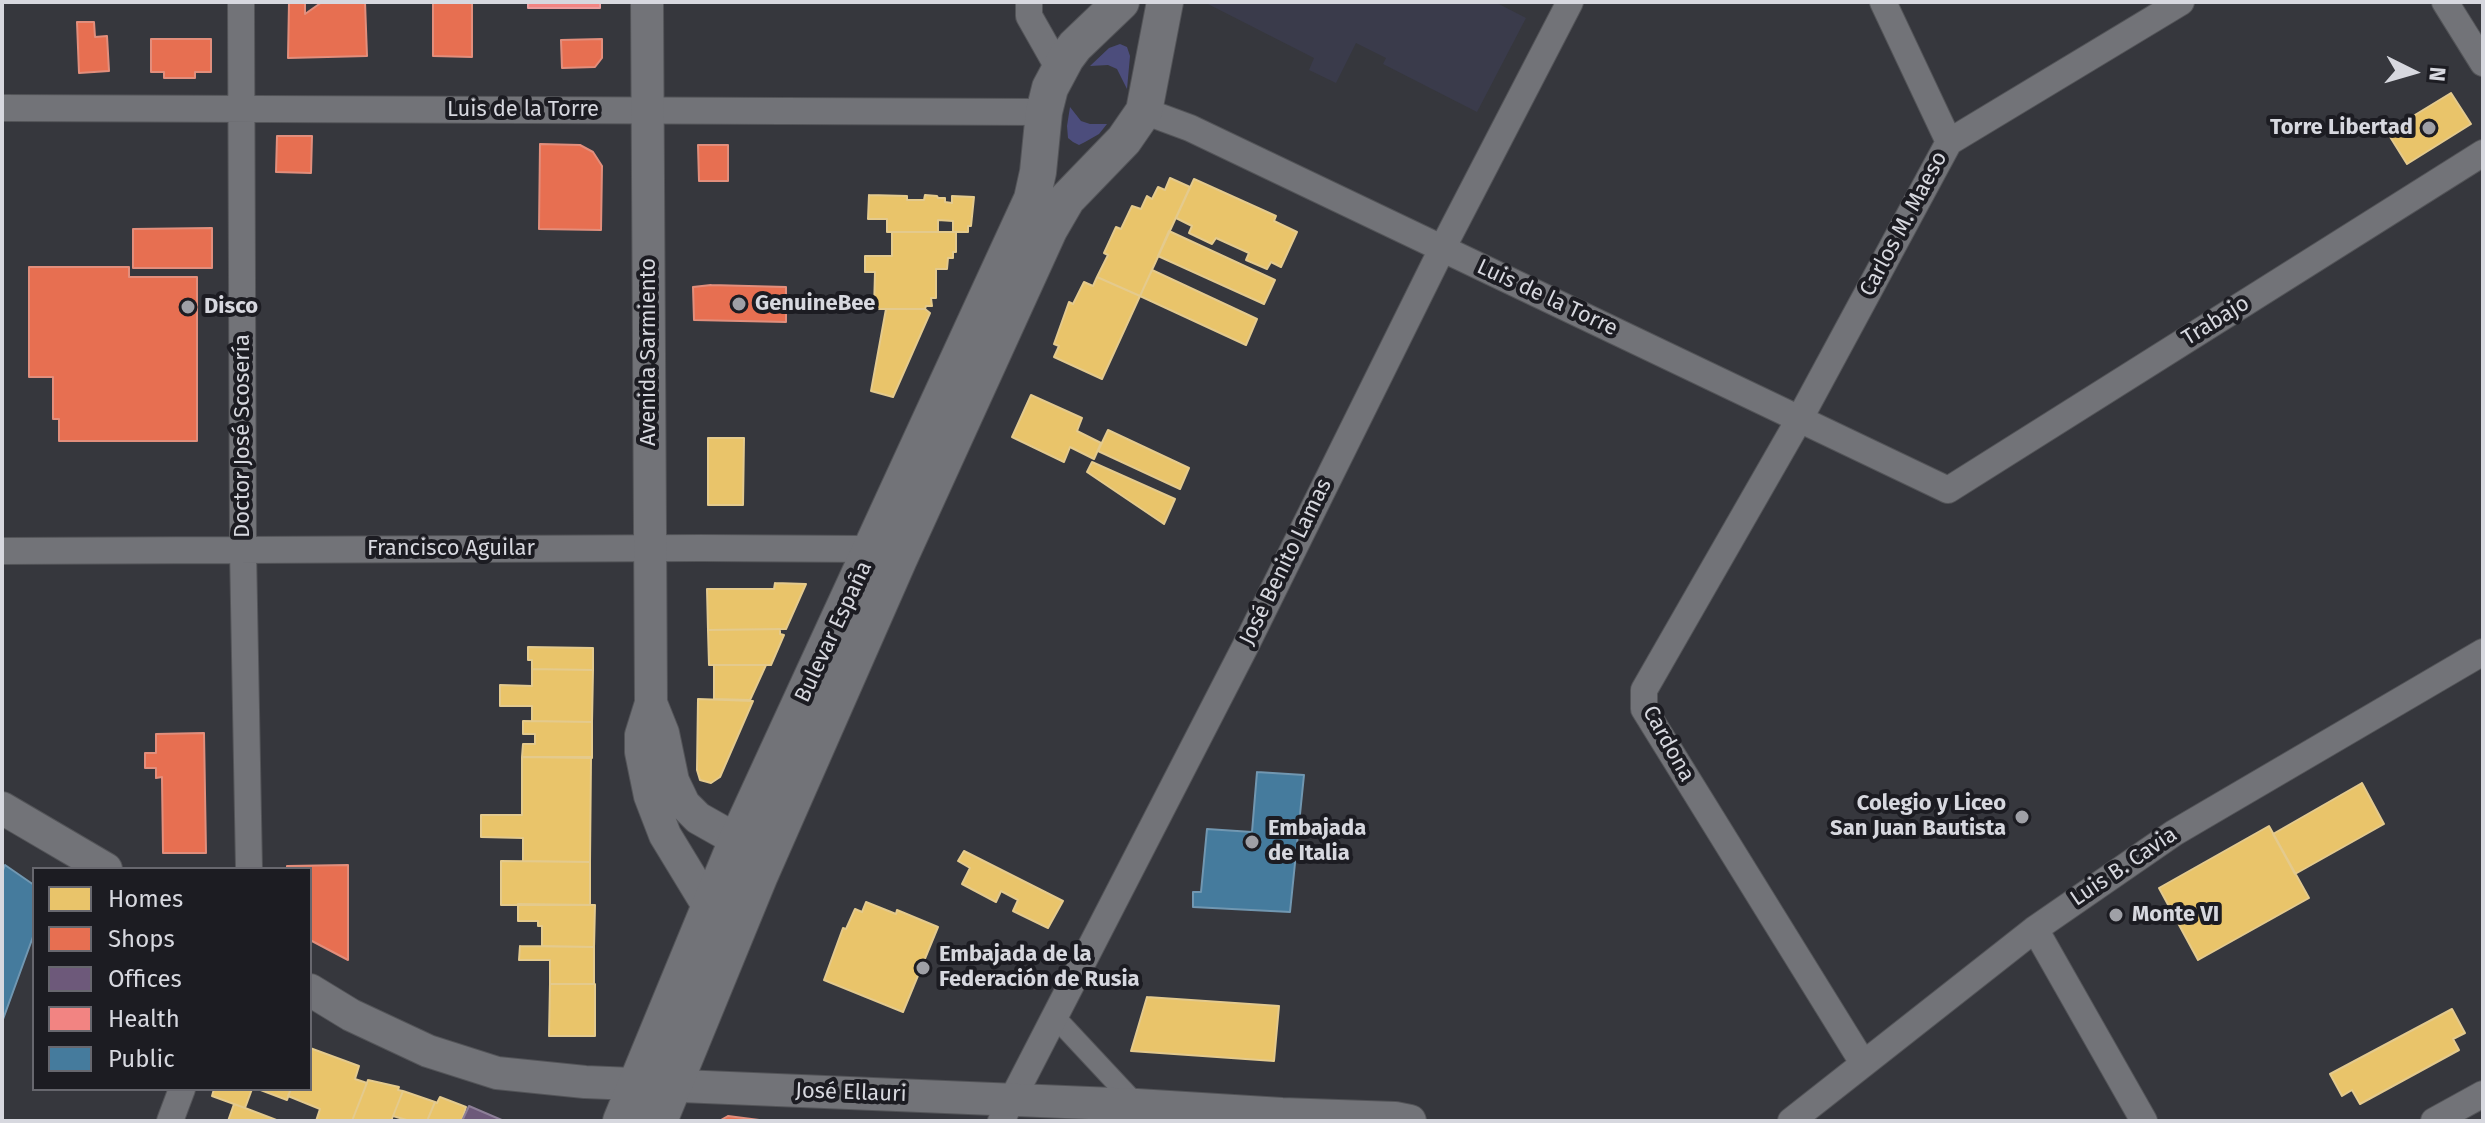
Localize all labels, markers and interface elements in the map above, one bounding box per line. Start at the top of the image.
north arrow [2373,32,2453,112]
text: N [2423,66,2451,83]
street label: Luis de la Torre [447,97,599,123]
place label: Torre Libertad [2270,115,2413,141]
marker: Torre Libertad [2420,119,2438,137]
street label: Carlos M. Maeso [1855,147,1953,301]
street label: Luis de la Torre [1472,254,1622,342]
street label: Avenida Sarmiento [636,258,662,446]
street label: Trabajo [2178,290,2254,352]
place label: GenuineBee [755,291,876,317]
place label: Disco [204,294,258,320]
marker: GenuineBee [730,295,748,313]
marker: Disco [179,298,197,316]
street label: Doctor José Scosería [230,334,256,538]
street label: José Benito Lamas [1234,474,1338,650]
street label: Francisco Aguilar [367,536,535,562]
street label: Bulevar España [790,557,878,707]
street label: Cardona [1636,701,1700,787]
place label: Colegio y Liceo San Juan Bautista [1830,791,2006,842]
marker: Colegio y Liceo San Juan Bautista [2013,808,2031,826]
place label: Embajada de Italia [1268,816,1366,868]
street label: Luis B. Cavia [2066,822,2182,912]
marker: Embajada de Italia [1243,833,1261,851]
legend [32,867,312,1091]
text: Homes [108,885,183,913]
place label: Monte VI [2132,902,2219,928]
marker: Monte VI [2107,906,2125,924]
text: Shops [108,925,175,953]
place label: Embajada de la Federación de Rusia [939,942,1140,994]
marker: Embajada de la Federación de Rusia [914,959,932,977]
text: Offices [108,965,182,993]
text: Health [108,1005,180,1033]
text: Public [108,1045,175,1073]
street label: José Ellauri [795,1078,907,1108]

